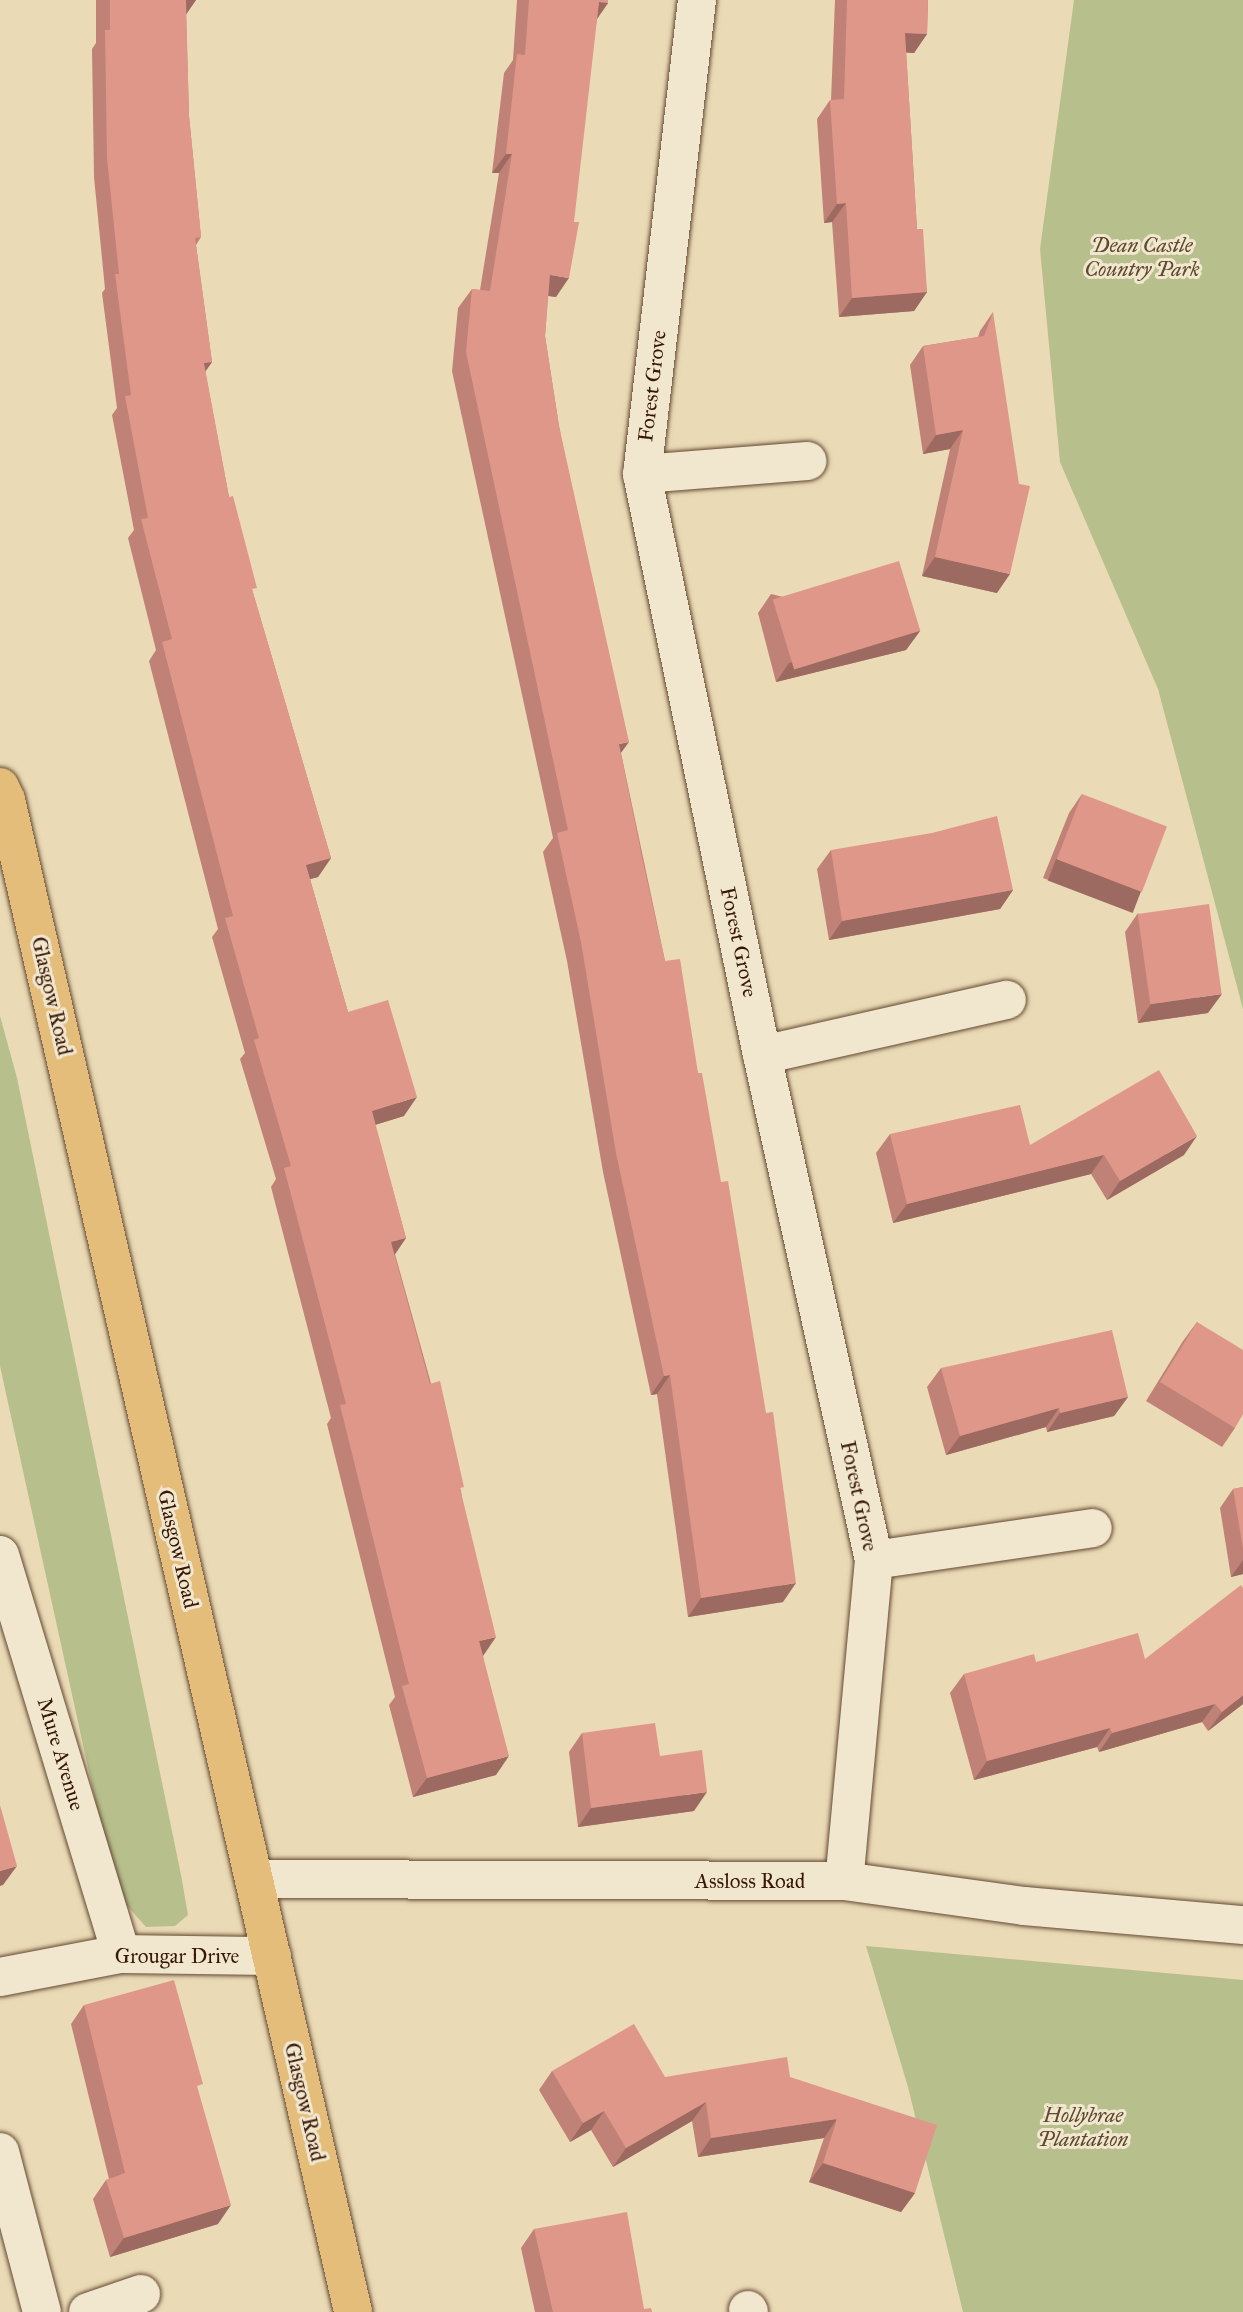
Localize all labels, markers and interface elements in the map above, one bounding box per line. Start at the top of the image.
park label: Dean Castle Country Park [1084,232,1200,282]
street label: Forest Grove [633,329,671,443]
street label: Forest Grove [715,884,763,1000]
street label: Glasgow Road [26,934,78,1058]
street label: Forest Grove [835,1438,883,1554]
street label: Glasgow Road [152,1487,204,1611]
street label: Mure Avenue [32,1695,90,1813]
street label: Assloss Road [695,1868,805,1894]
street label: Grougar Drive [115,1943,239,1969]
street label: Glasgow Road [279,2040,331,2164]
park label: Hollybrae Plantation [1038,2102,1128,2152]

